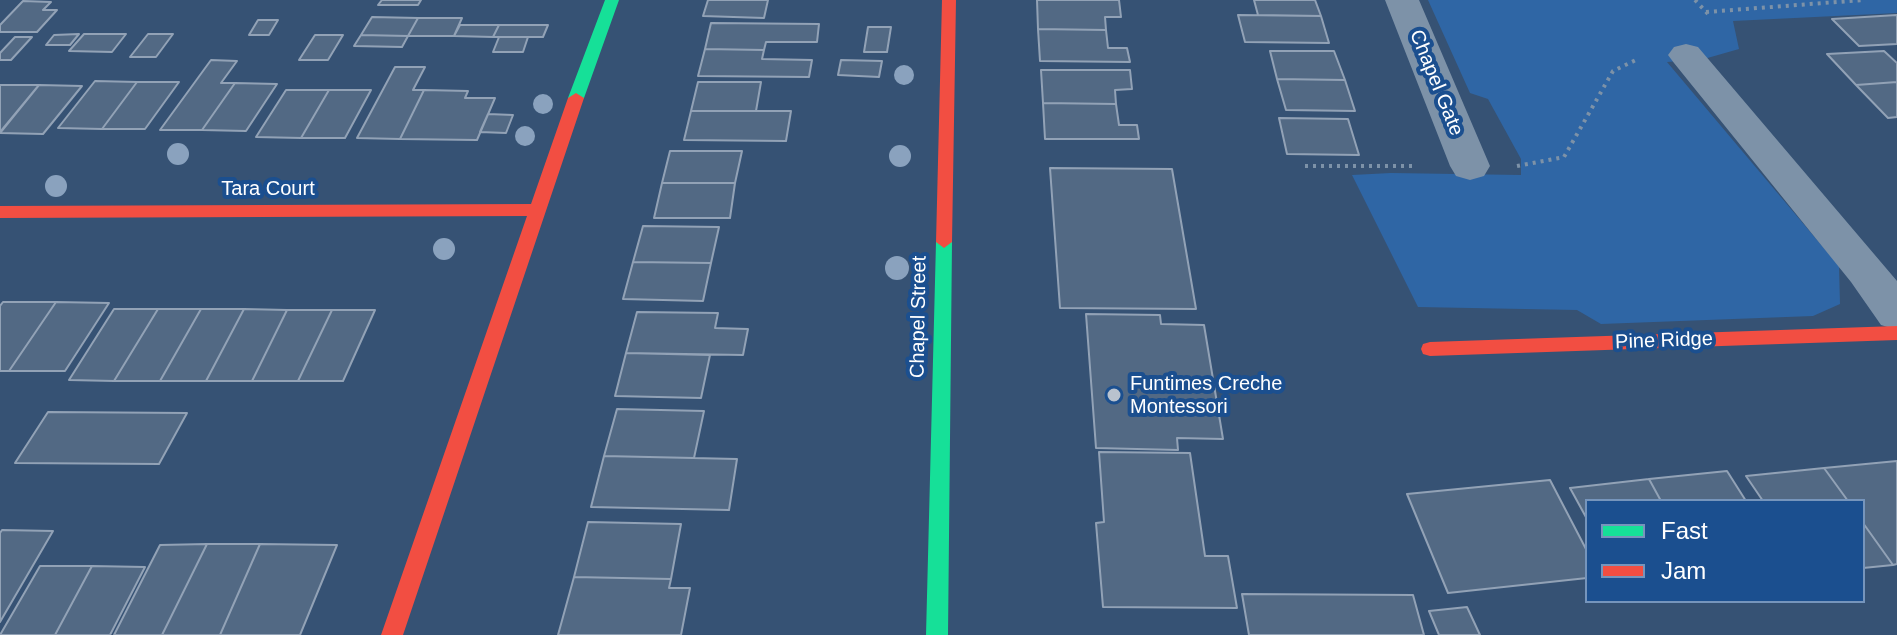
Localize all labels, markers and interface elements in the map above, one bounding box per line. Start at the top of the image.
street label: Chapel Gate [1404,26,1468,140]
street label: Tara Court [221,177,315,201]
street label: Chapel Street [906,256,932,378]
street label: Pine Ridge [1615,327,1713,355]
place label: Funtimes Creche Montessori [1130,372,1282,419]
marker: Funtimes Creche Montessori [1105,386,1123,404]
legend [1585,499,1865,603]
text: Fast [1661,517,1708,544]
text: Jam [1661,557,1706,584]

